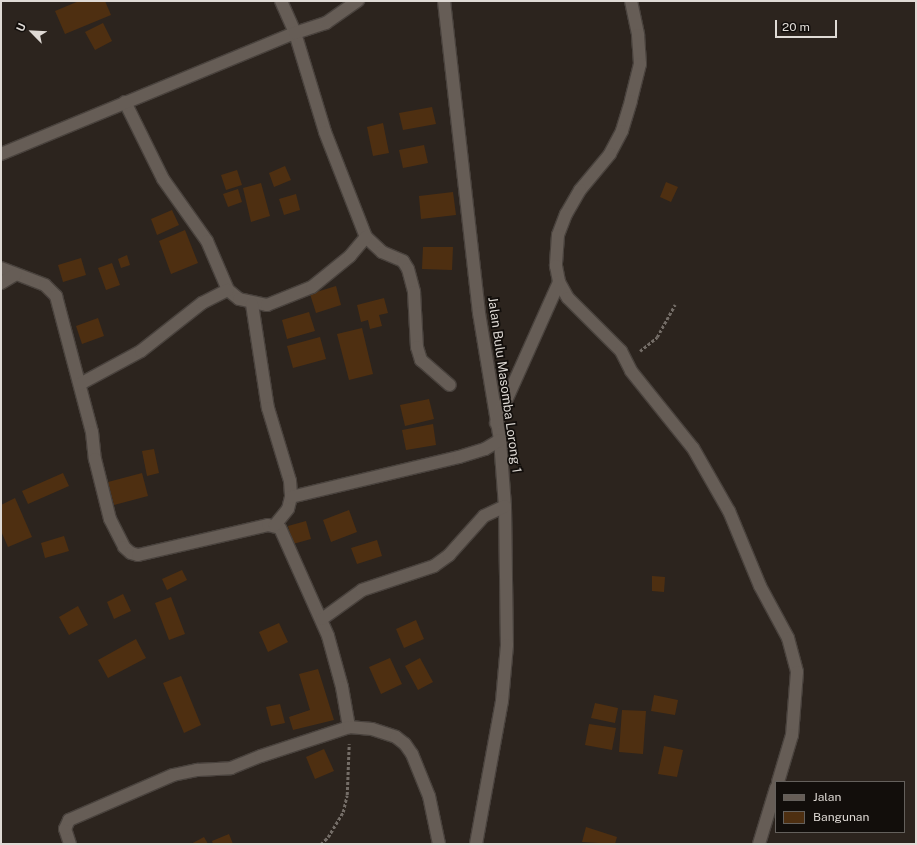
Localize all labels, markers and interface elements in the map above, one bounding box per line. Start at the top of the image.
north arrow [12,12,52,52]
scale bar [777,12,839,38]
text: 20 m [782,20,810,34]
text: U [14,21,28,33]
street label: Jalan Bulu Masomba Lorong 1 [484,296,524,474]
legend [775,781,905,833]
text: Jalan [813,790,841,804]
text: Bangunan [813,810,869,824]

